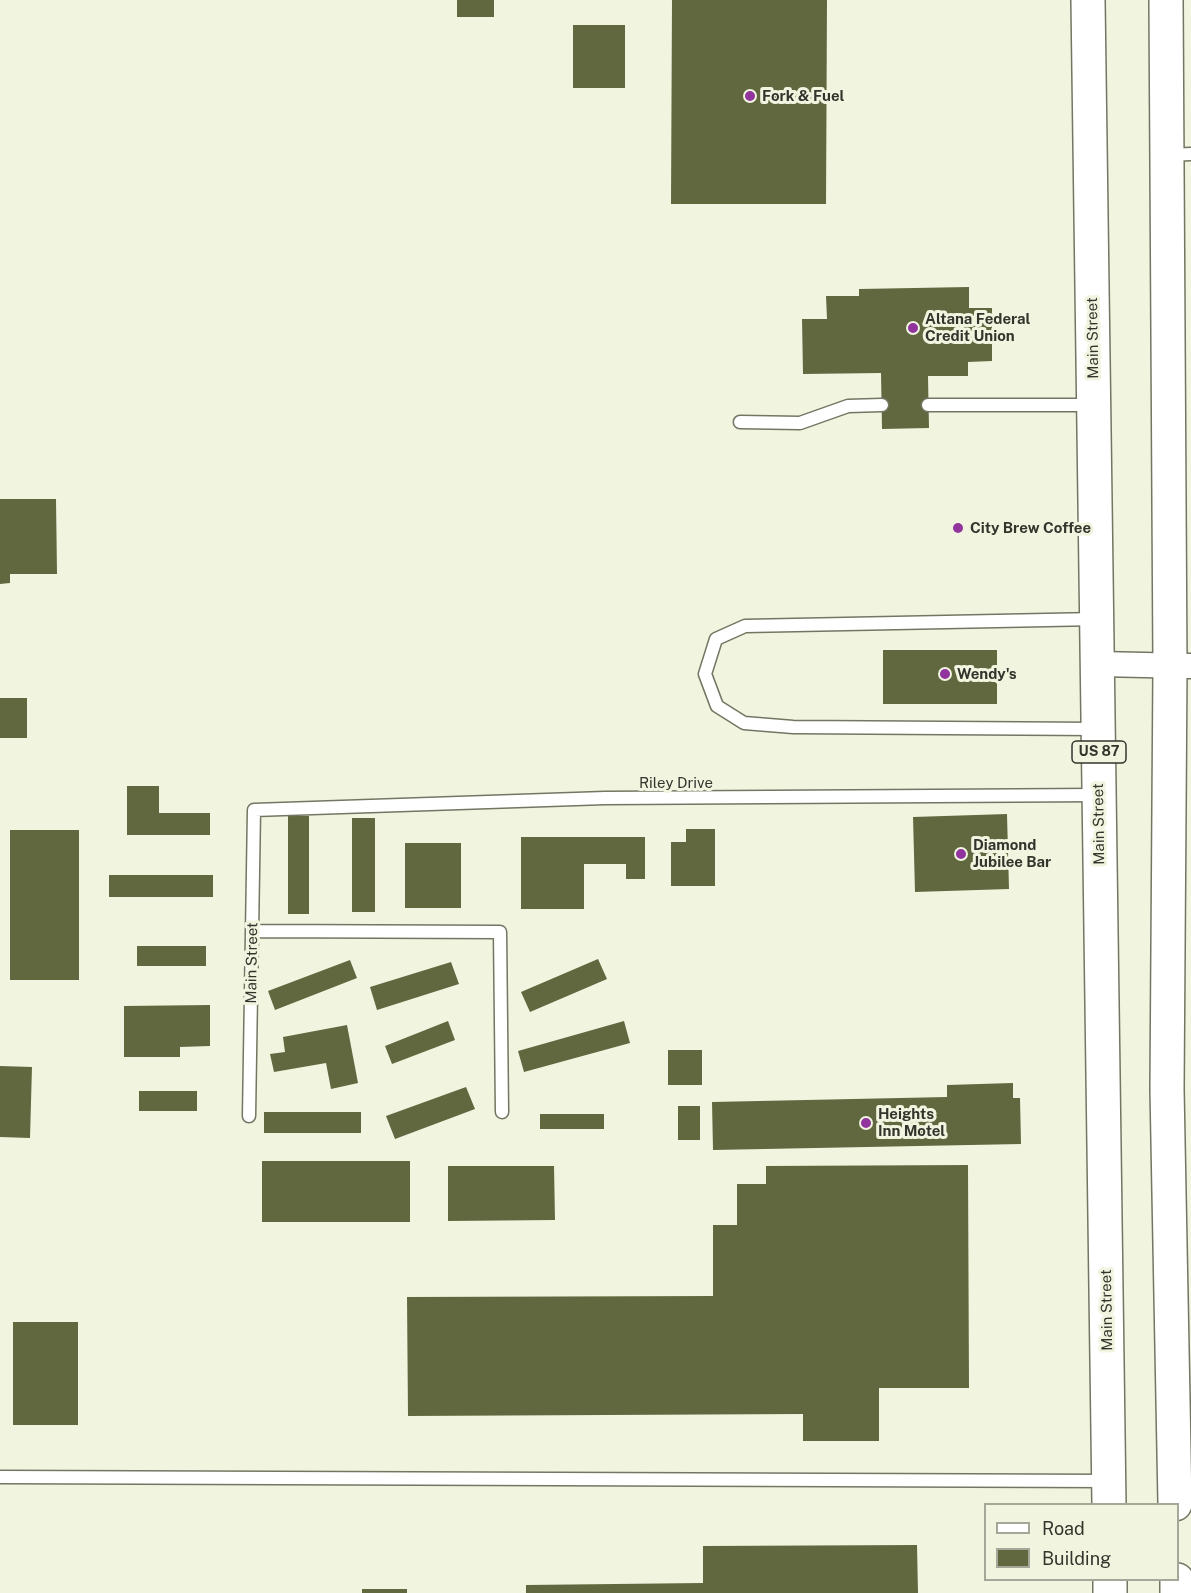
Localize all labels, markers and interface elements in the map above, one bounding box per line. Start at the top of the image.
place label: Fork & Fuel [762,87,844,105]
marker: Fork & Fuel [743,89,757,103]
street label: Main Street [1083,297,1103,379]
place label: Altana Federal Credit Union [925,310,1030,345]
marker: Altana Federal Credit Union [906,321,920,335]
place label: City Brew Coffee [970,519,1091,537]
marker: City Brew Coffee [951,521,965,535]
place label: Wendy's [957,665,1017,683]
marker: Wendy's [938,667,952,681]
road number: US 87 [1072,741,1126,763]
street label: Riley Drive [639,774,713,792]
street label: Main Street [1089,783,1109,865]
place label: Diamond Jubilee Bar [973,836,1051,871]
marker: Diamond Jubilee Bar [954,847,968,861]
street label: Main Street [242,922,262,1004]
place label: Heights Inn Motel [878,1105,945,1140]
marker: Heights Inn Motel [859,1116,873,1130]
street label: Main Street [1097,1269,1117,1351]
legend [984,1503,1179,1581]
text: Road [1042,1518,1085,1539]
text: Building [1042,1548,1111,1569]

